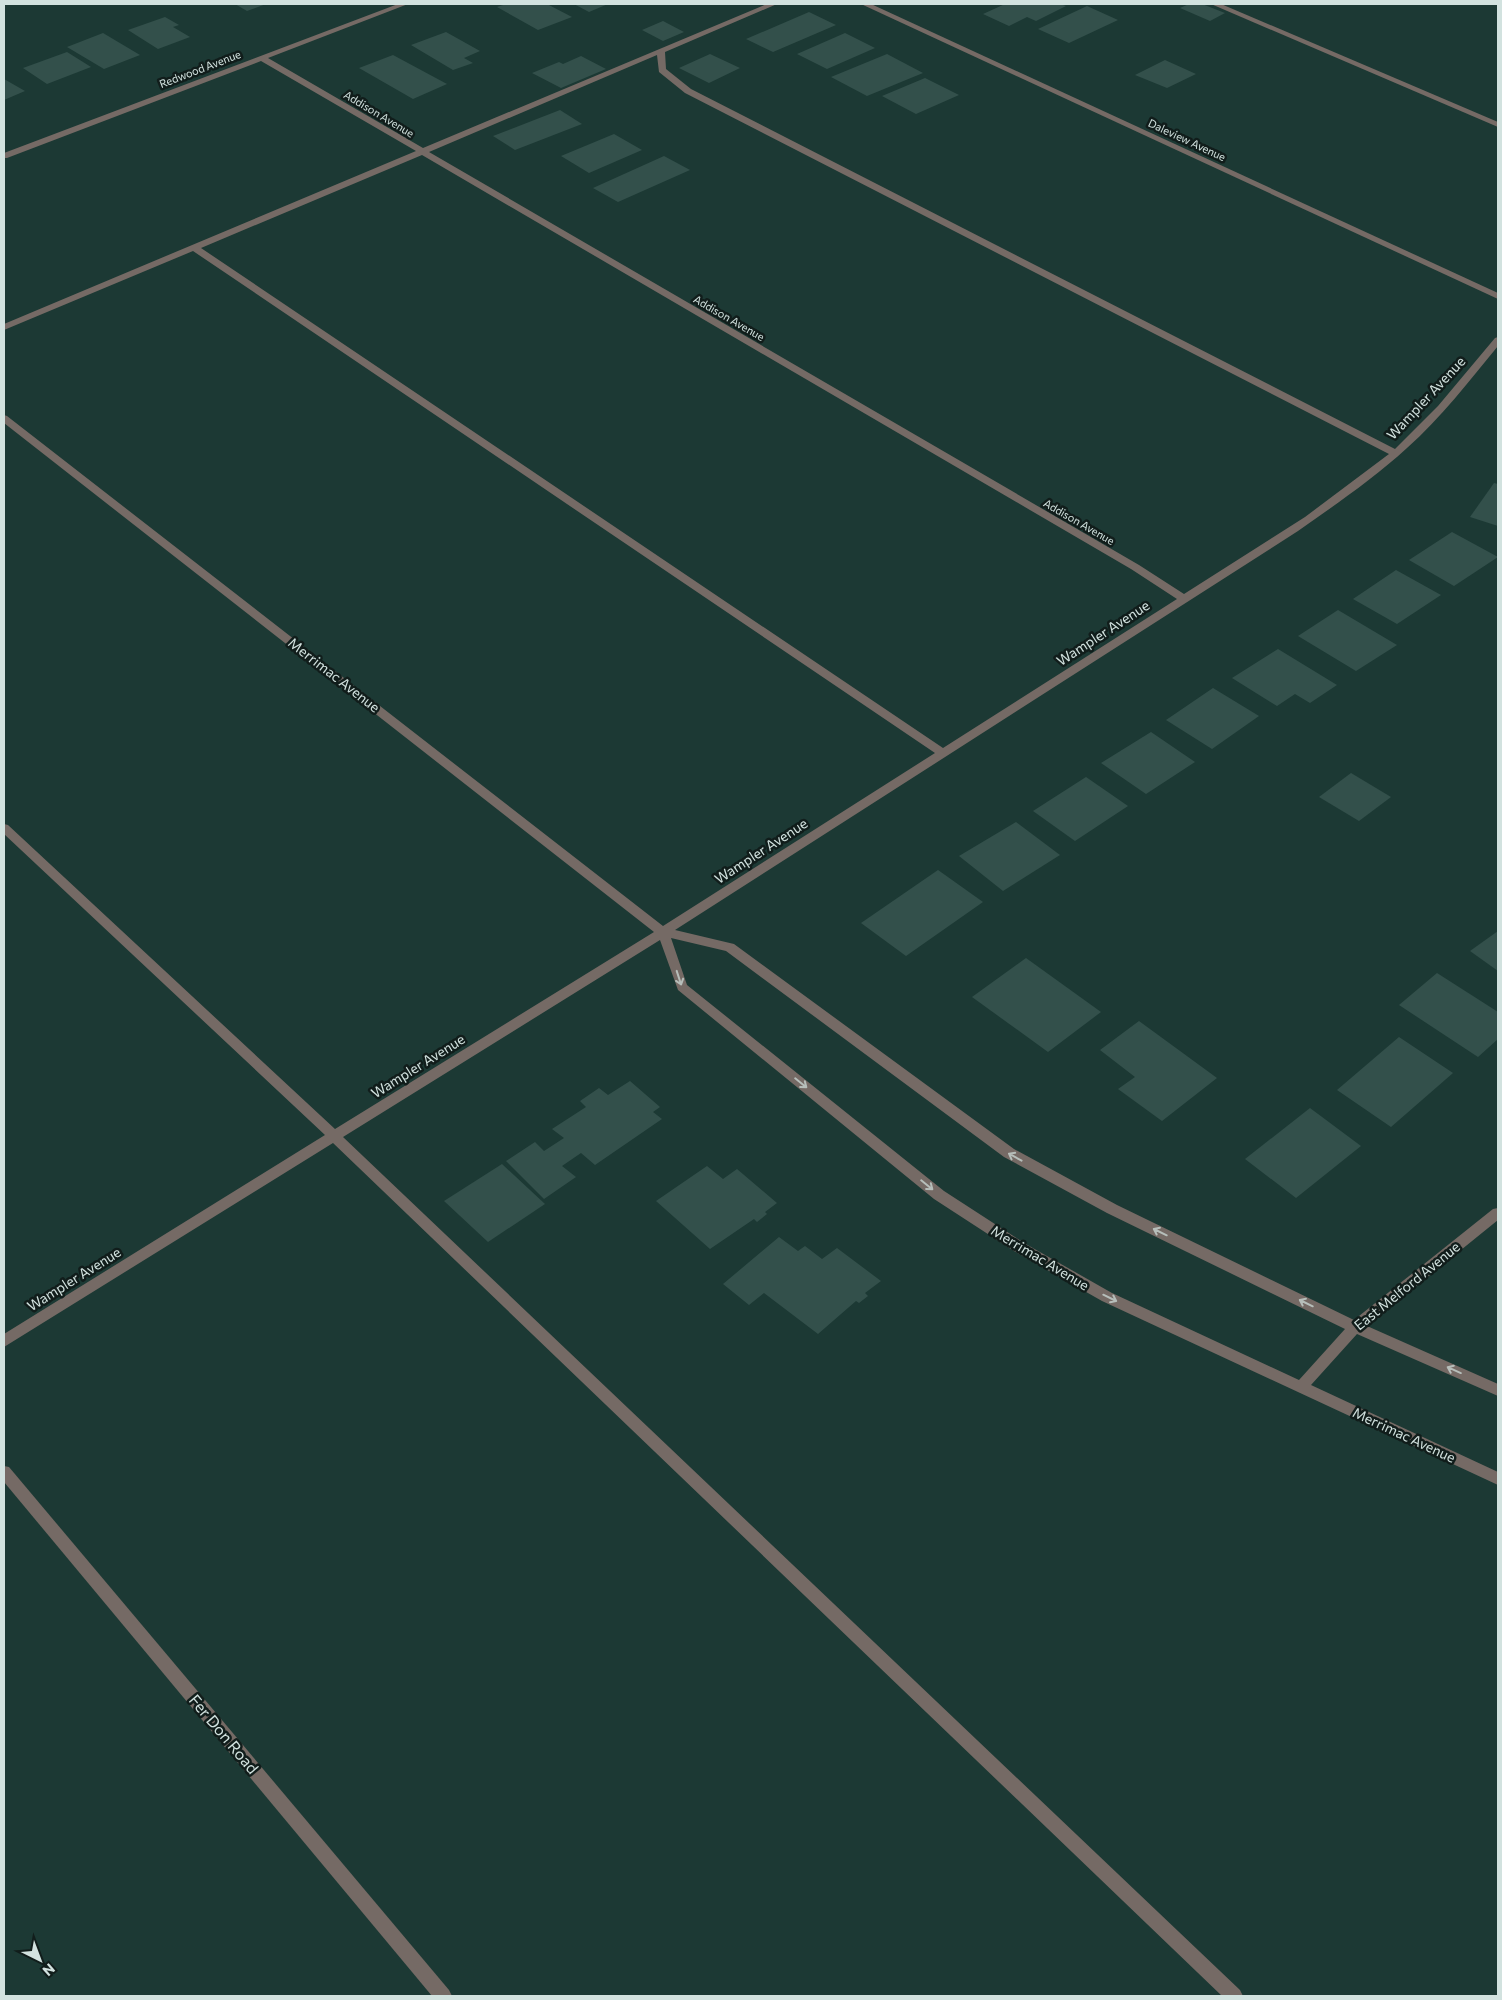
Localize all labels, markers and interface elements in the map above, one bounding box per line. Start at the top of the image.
street label: Redwood Avenue [157,47,242,90]
street label: Addison Avenue [342,88,417,140]
street label: Daleview Avenue [1146,116,1228,163]
street label: Addison Avenue [692,292,767,343]
street label: Wampler Avenue [1383,353,1468,443]
street label: Addison Avenue [1042,496,1117,547]
street label: Wampler Avenue [1053,596,1152,669]
street label: Merrimac Avenue [285,634,383,716]
street label: Wampler Avenue [711,814,810,887]
one-way arrow [674,970,684,986]
street label: Wampler Avenue [368,1030,468,1101]
one-way arrow [794,1078,807,1089]
one-way arrow [1009,1151,1023,1161]
one-way arrow [920,1180,933,1191]
street label: Merrimac Avenue [988,1222,1092,1294]
one-way arrow [1153,1226,1168,1236]
street label: East Melford Avenue [1350,1238,1463,1333]
street label: Wampler Avenue [24,1243,124,1314]
one-way arrow [1102,1294,1117,1303]
one-way arrow [1299,1297,1314,1307]
one-way arrow [1447,1364,1462,1374]
street label: Merrimac Avenue [1350,1403,1458,1466]
street label: Fer Don Road [186,1690,263,1777]
north arrow [15,1935,65,1985]
text: N [39,1960,59,1980]

